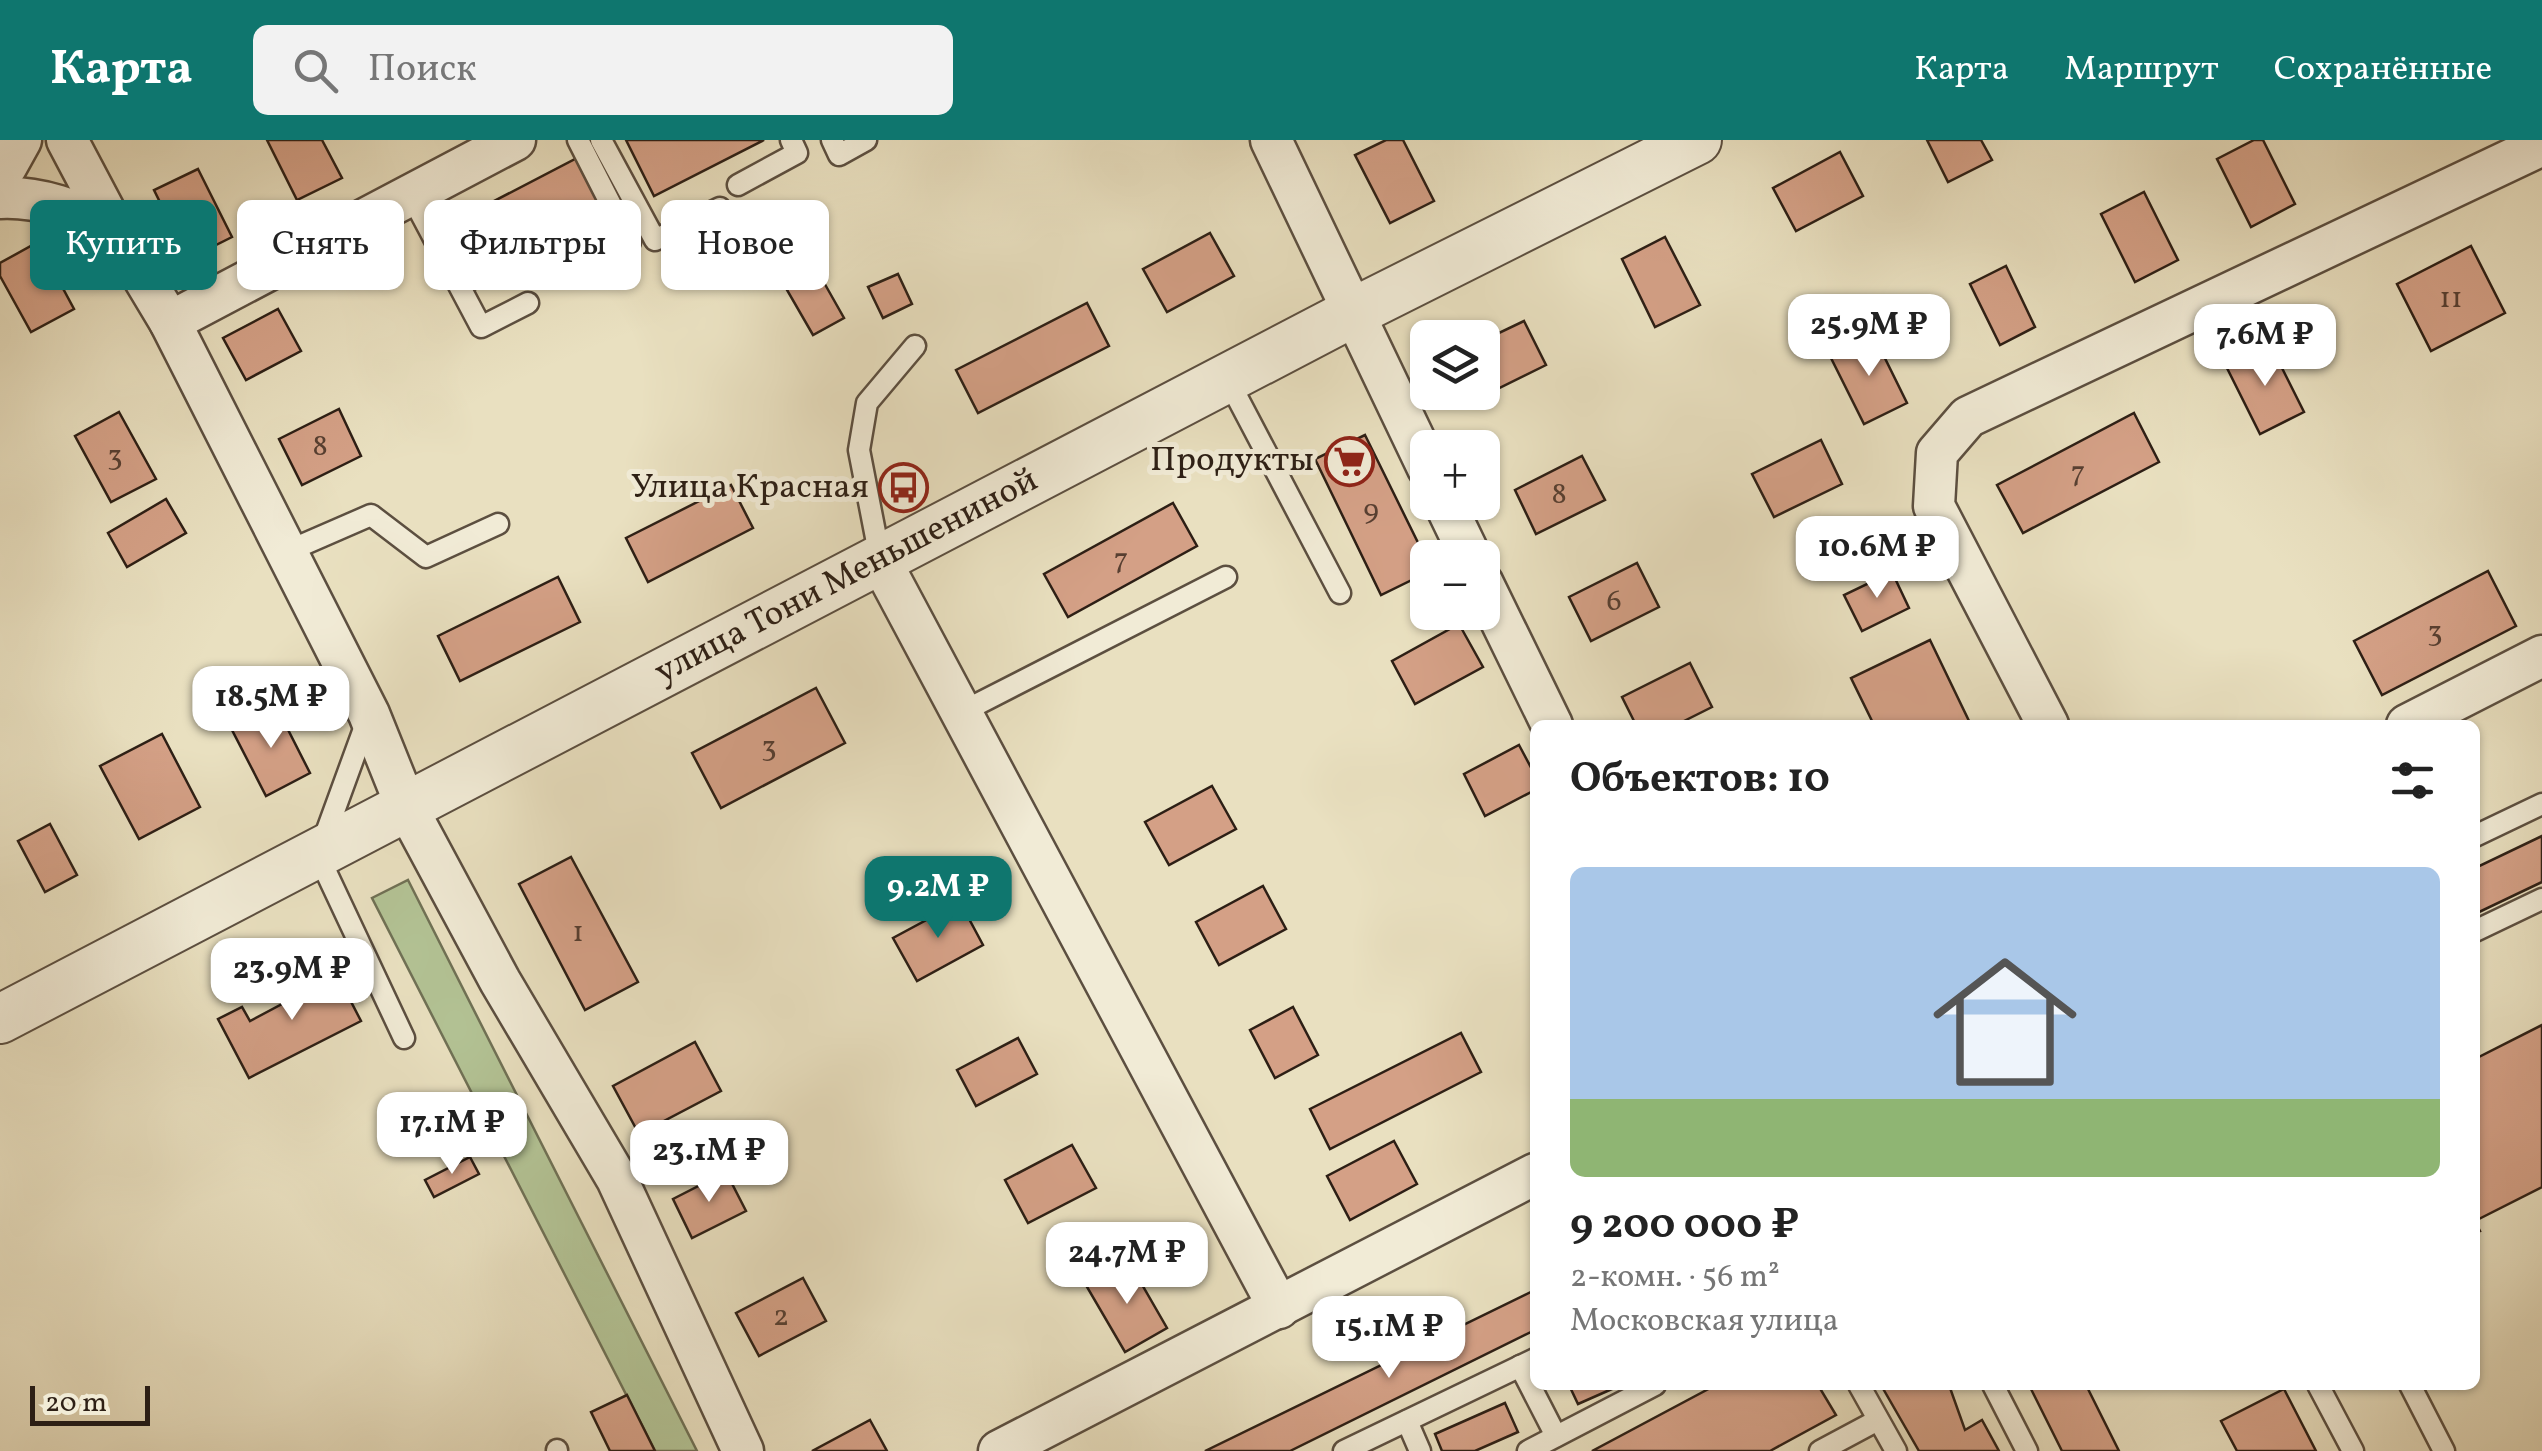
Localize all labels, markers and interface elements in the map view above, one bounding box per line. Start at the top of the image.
search box [253,25,953,115]
text: Карта [50,37,193,104]
icon: search [288,43,343,98]
text: Поиск [368,44,477,97]
text: Карта [1914,46,2009,94]
text: Маршрут [2064,46,2219,94]
text: Сохранённые [2274,46,2492,94]
chip: Купить [30,200,217,290]
chip: Снять [237,200,404,290]
chip: Фильтры [424,200,641,290]
chip: Новое [661,200,829,290]
house number: 11 [2439,278,2463,320]
pin: 25.9M ₽ [1777,294,1961,379]
text: 25.9M ₽ [1810,304,1928,348]
pin: 7.6M ₽ [2184,304,2346,389]
text: 7.6M ₽ [2216,314,2314,358]
map controls [1410,320,1500,630]
button: layers [1410,320,1500,410]
house number: 8 [312,426,328,468]
button: + [1410,430,1500,520]
supermarket icon: Продукты [1323,435,1375,487]
house number: 3 [107,436,123,478]
place label: Продукты [1150,437,1314,485]
house number: 7 [2071,452,2085,494]
street label: улица Тони Меньшениной [647,457,1047,697]
bus stop icon: Улица Красная [878,462,930,514]
place label: Улица Красная [631,464,869,512]
house number: 8 [1551,474,1567,516]
house number: 9 [1363,490,1379,532]
pin: 10.6M ₽ [1785,516,1969,601]
text: 10.6M ₽ [1818,526,1936,570]
house number: 7 [1114,539,1128,581]
button: − [1410,540,1500,630]
house number: 6 [1606,581,1622,623]
house number: 3 [2427,612,2443,654]
pin: 18.5M ₽ [179,666,363,751]
text: 18.5M ₽ [214,676,328,720]
house number: 3 [761,727,777,769]
text: Объектов: 10 [1570,751,1830,810]
icon: filters [2385,753,2440,808]
pin: 9.2M ₽ [857,856,1019,941]
text: 9.2M ₽ [887,866,989,910]
house number: 1 [572,912,584,954]
icon: home [1915,932,2095,1112]
pin: 23.9M ₽ [200,938,384,1023]
text: 23.9M ₽ [233,948,351,992]
pin: 17.1M ₽ [360,1092,544,1177]
text: 17.1M ₽ [399,1102,505,1146]
pin: 23.1M ₽ [617,1120,801,1205]
text: 23.1M ₽ [652,1130,766,1174]
text: 9 200 000 ₽ [1570,1197,1799,1256]
pin: 24.7M ₽ [1035,1222,1219,1307]
text: 24.7M ₽ [1068,1232,1186,1276]
text: 2-комн. · 56 m² [1570,1256,1780,1300]
house number: 2 [773,1296,789,1338]
pin: 15.1M ₽ [1297,1296,1481,1381]
text: Московская улица [1570,1300,1839,1344]
text: 15.1M ₽ [1334,1306,1444,1350]
scale bar [30,1381,150,1426]
text: 20 m [45,1384,107,1423]

